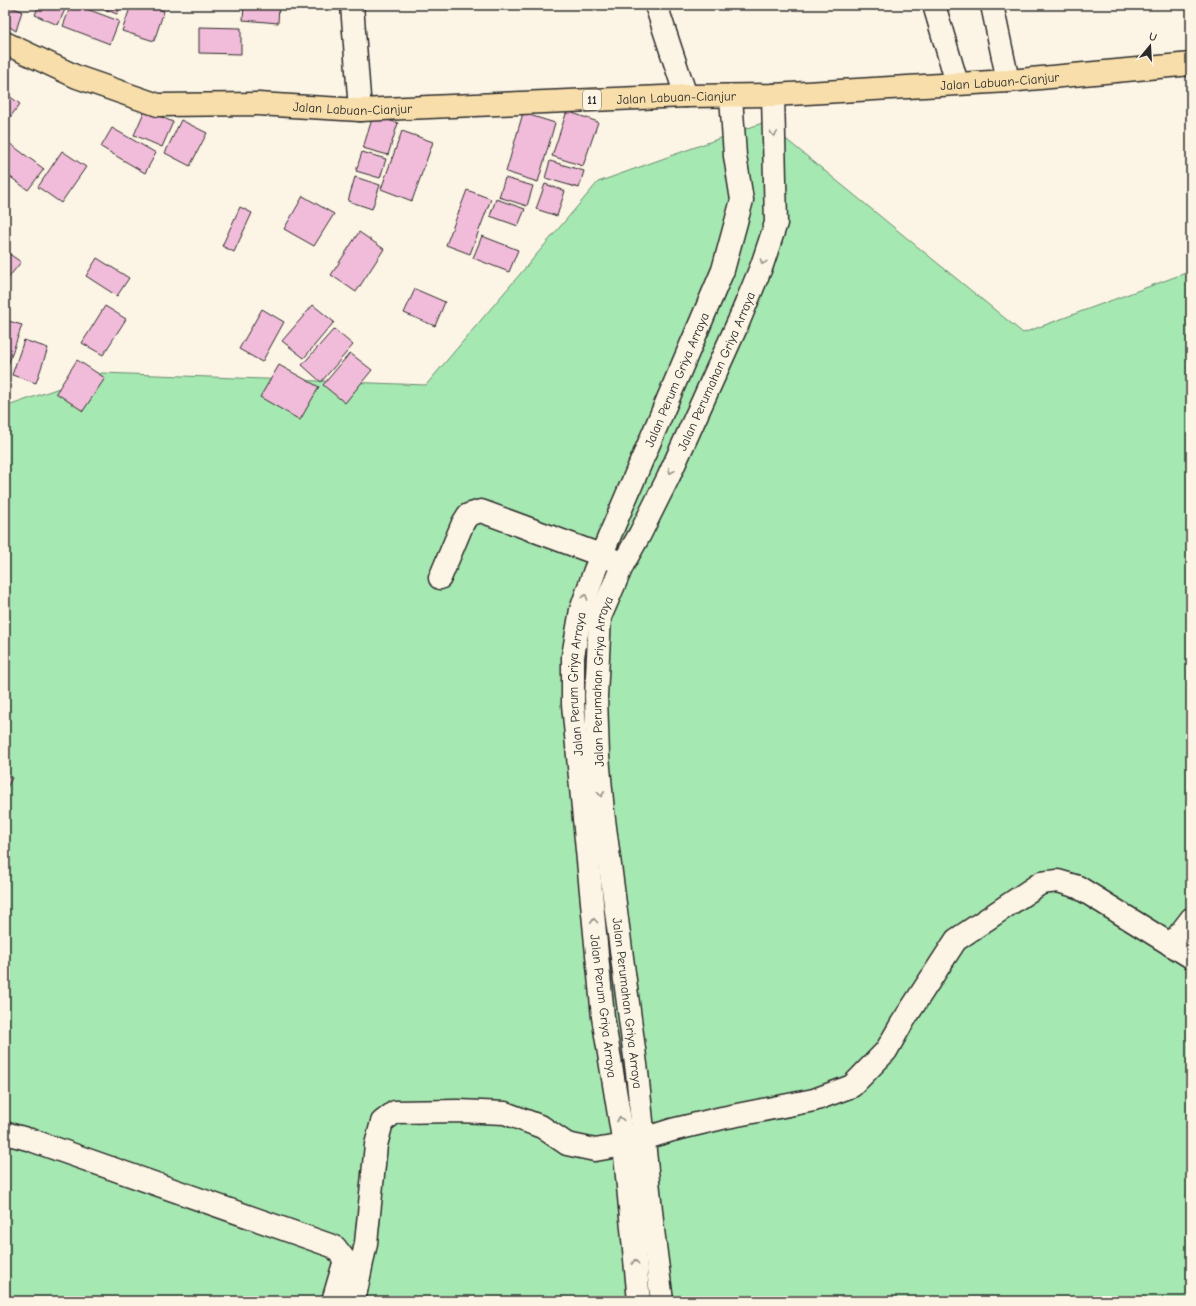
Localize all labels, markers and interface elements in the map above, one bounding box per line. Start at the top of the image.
north arrow [1130,26,1170,66]
text: U [1147,30,1158,44]
street label: Jalan Labuan-Cianjur [940,69,1061,93]
street label: Jalan Labuan-Cianjur [616,88,737,107]
road number: 11 [583,90,601,110]
street label: Jalan Labuan-Cianjur [292,99,413,118]
one-way arrow [769,131,778,137]
one-way arrow [759,258,768,265]
street label: Jalan Perumahan Griya Arraya [674,290,758,453]
street label: Jalan Perum Griya Arraya [641,310,712,449]
one-way arrow [668,467,676,474]
one-way arrow [581,594,589,601]
street label: Jalan Perumahan Griya Arraya [589,594,616,768]
street label: Jalan Perum Griya Arraya [566,611,589,757]
one-way arrow [597,791,606,797]
street label: Jalan Perumahan Griya Arraya [610,917,645,1089]
one-way arrow [590,918,599,924]
street label: Jalan Perum Griya Arraya [587,933,620,1079]
one-way arrow [616,1116,625,1122]
one-way arrow [631,1259,640,1265]

